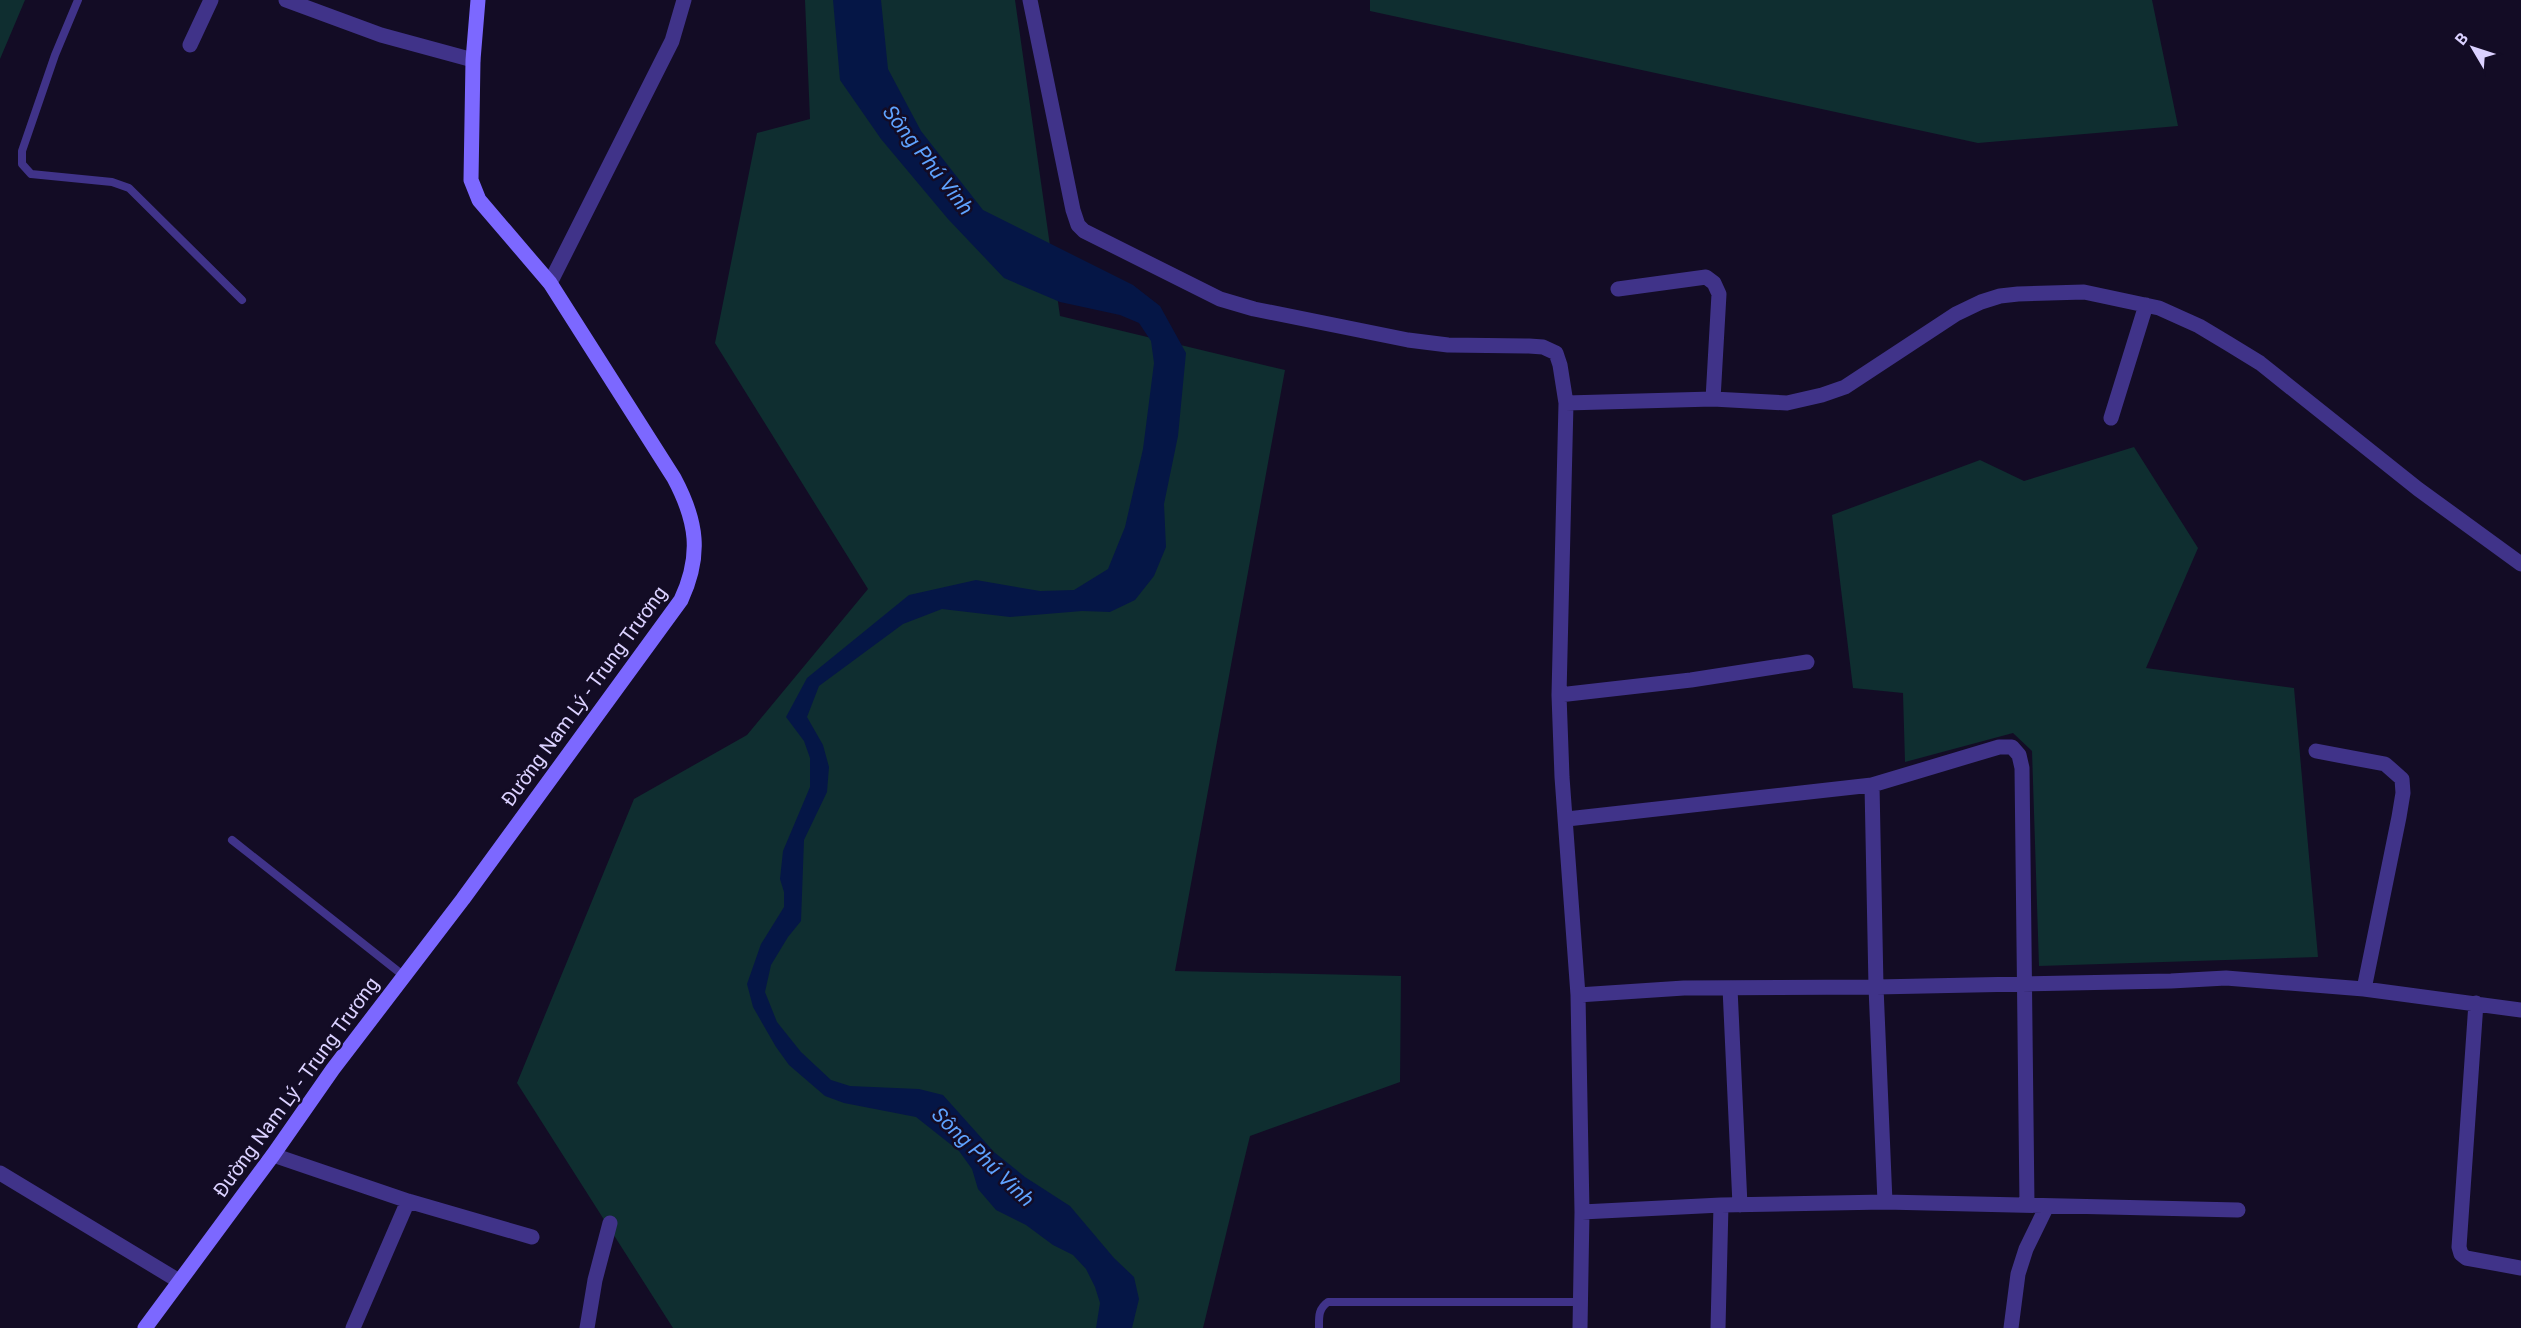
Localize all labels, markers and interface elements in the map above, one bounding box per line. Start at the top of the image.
north arrow [2443,18,2503,78]
text: B [2451,29,2472,49]
water label: Sông Phú Vinh [878,100,978,220]
street label: Đường Nam Lý - Trung Trương [496,581,672,811]
street label: Đường Nam Lý - Trung Trương [208,972,384,1202]
water label: Sông Phú Vinh [927,1102,1039,1212]

